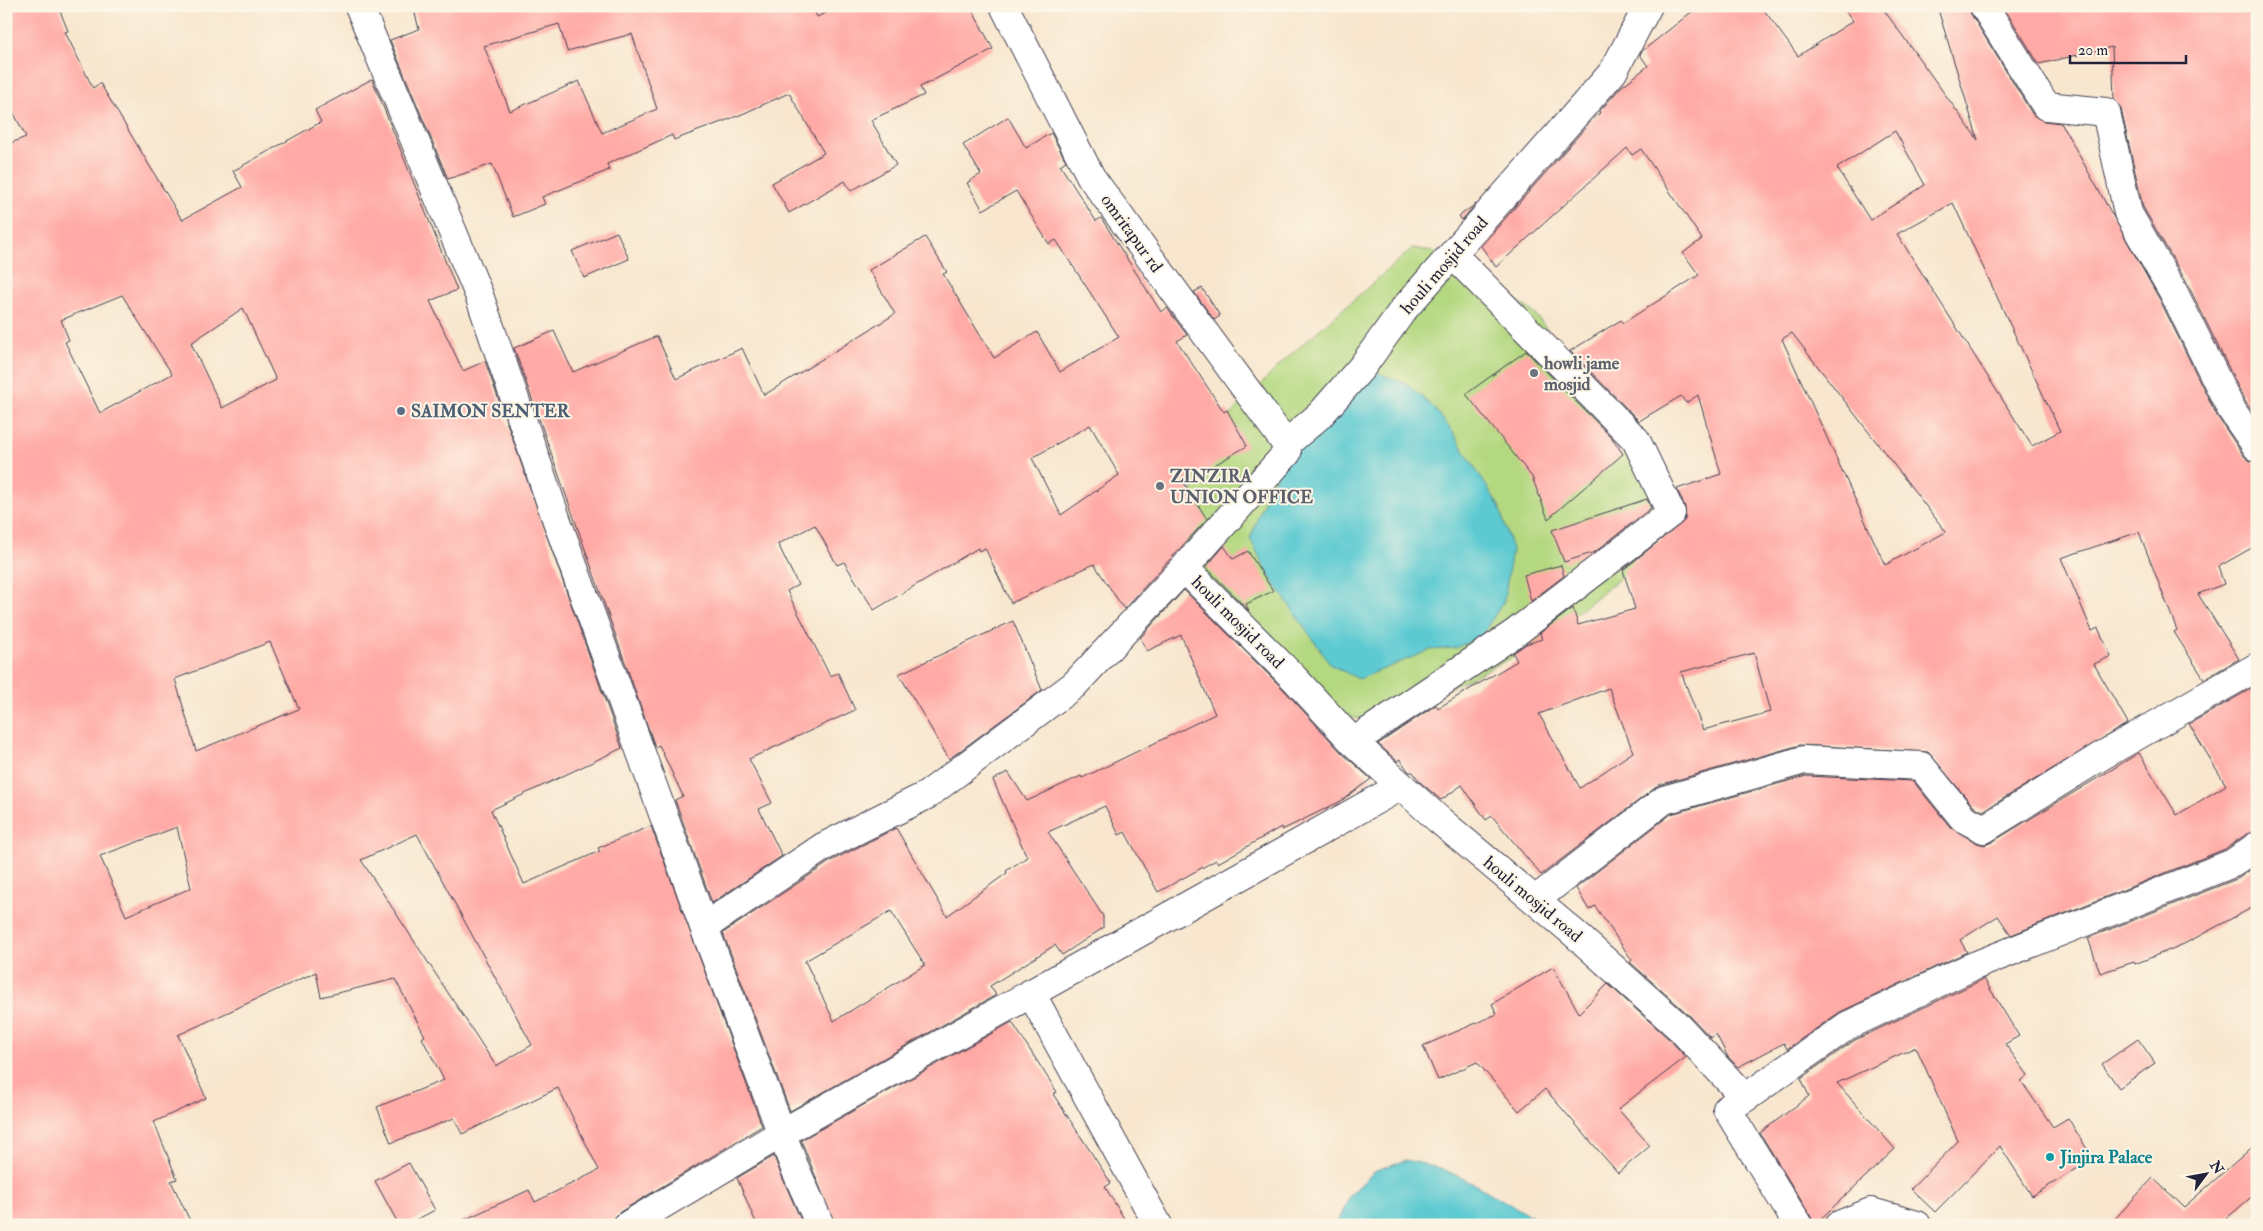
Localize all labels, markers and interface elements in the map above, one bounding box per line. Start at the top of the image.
scale bar [2070,32,2187,64]
text: 20 m [2078,41,2108,60]
street label: omritapur rd [1095,189,1168,277]
street label: houli mosjid road [1396,211,1493,319]
place label: howli jame mosjid [1544,352,1620,396]
marker: howli jame mosjid [1528,367,1540,379]
place label: SAIMON SENTER [411,400,571,423]
marker: SAIMON SENTER [395,405,407,417]
place label: ZINZIRA UNION OFFICE [1170,465,1313,509]
marker: ZINZIRA UNION OFFICE [1154,480,1166,492]
street label: houli mosjid road [1186,571,1289,674]
street label: houli mosjid road [1478,851,1587,948]
place label: Jinjira Palace [2059,1146,2153,1169]
north arrow [2180,1148,2230,1198]
marker: Jinjira Palace [2044,1151,2056,1163]
text: N [2206,1157,2227,1178]

